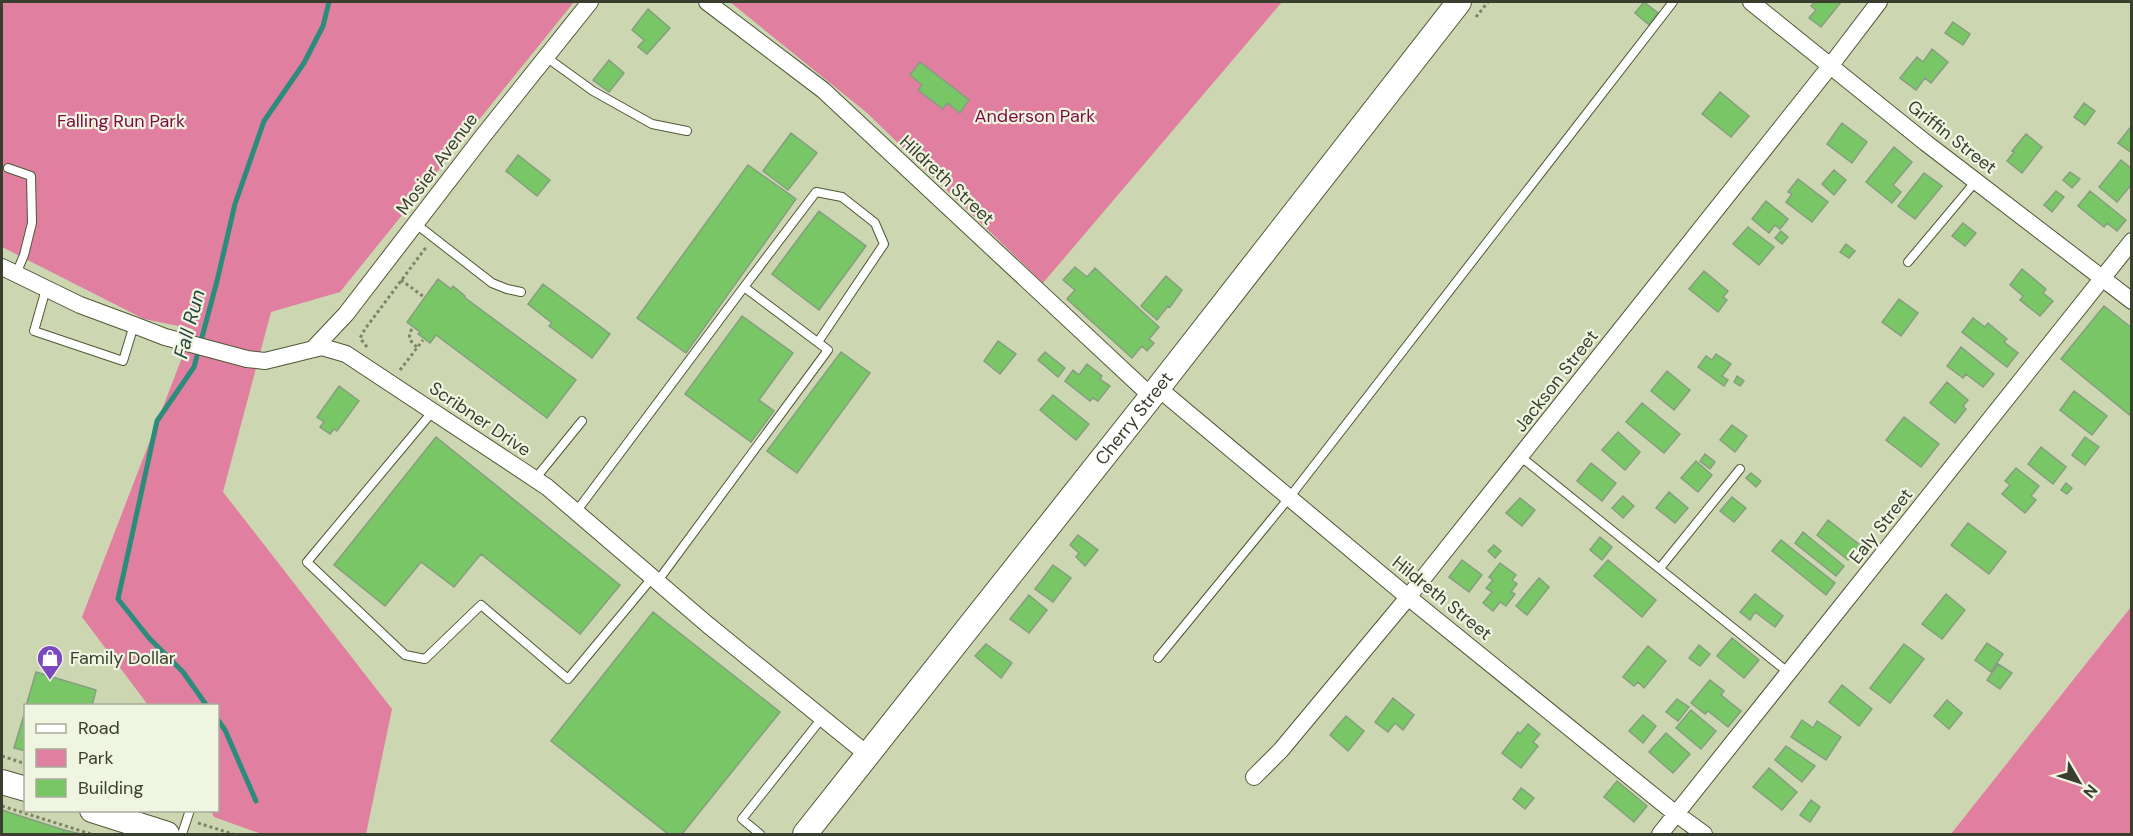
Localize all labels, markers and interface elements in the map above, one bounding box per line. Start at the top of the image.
street label: Griffin Street [1902,95,2002,179]
park label: Anderson Park [975,104,1095,128]
street label: Mosier Avenue [391,108,483,220]
park label: Falling Run Park [57,109,185,133]
street label: Hildreth Street [894,130,1000,230]
water label: Fall Run [167,287,211,361]
street label: Jackson Street [1509,325,1603,437]
street label: Cherry Street [1090,367,1178,470]
street label: Scribner Drive [425,376,535,462]
street label: Ealy Street [1844,483,1918,569]
street label: Hildreth Street [1387,550,1497,646]
shop icon: Family Dollar [35,643,65,681]
place label: Family Dollar [70,646,176,670]
legend [24,704,219,812]
text: Road [78,716,120,740]
text: Park [78,746,114,770]
north arrow [2049,752,2109,812]
text: Building [78,776,143,800]
text: N [2078,780,2102,802]

